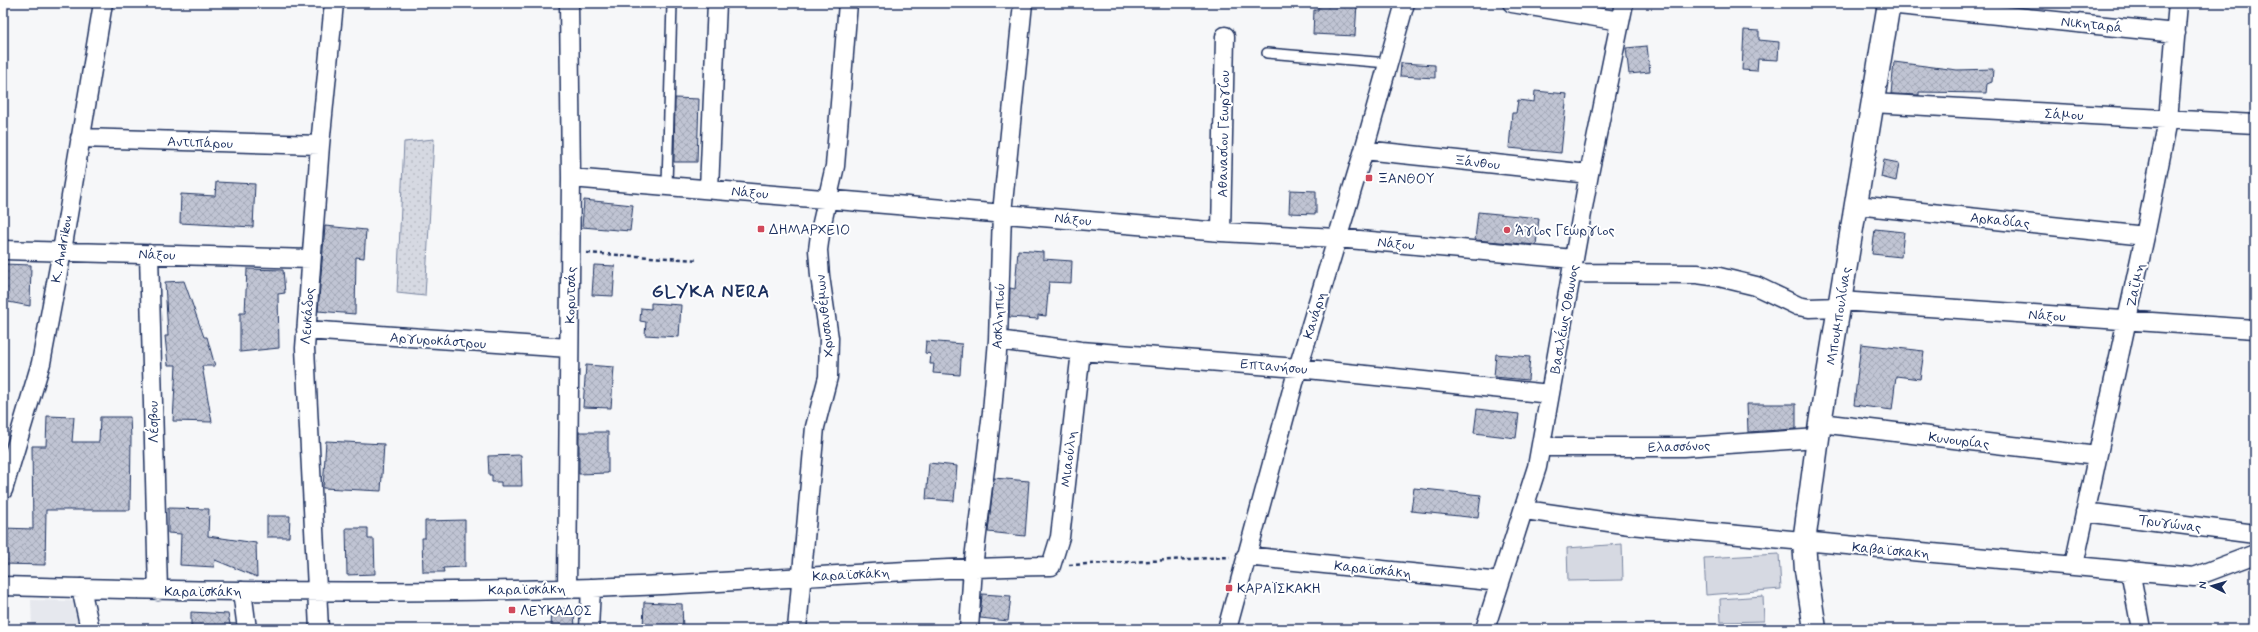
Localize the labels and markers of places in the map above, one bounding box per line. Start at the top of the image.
place label: ΞΑΝΘΟΥ [1377,170,1435,188]
marker: ΞΑΝΘΟΥ [1364,173,1374,183]
place label: ΔΗΜΑΡΧΕΙΟ [769,221,850,239]
place label: Άγιος Γεώργιος [1515,222,1615,240]
marker: ΔΗΜΑΡΧΕΙΟ [756,224,766,234]
marker: Άγιος Γεώργιος [1502,225,1512,235]
place label: ΚΑΡΑΪΣΚΑΚΗ [1237,580,1321,598]
marker: ΚΑΡΑΪΣΚΑΚΗ [1224,583,1234,593]
place label: ΛΕΥΚΑΔΟΣ [520,602,592,620]
marker: ΛΕΥΚΑΔΟΣ [507,605,517,615]

